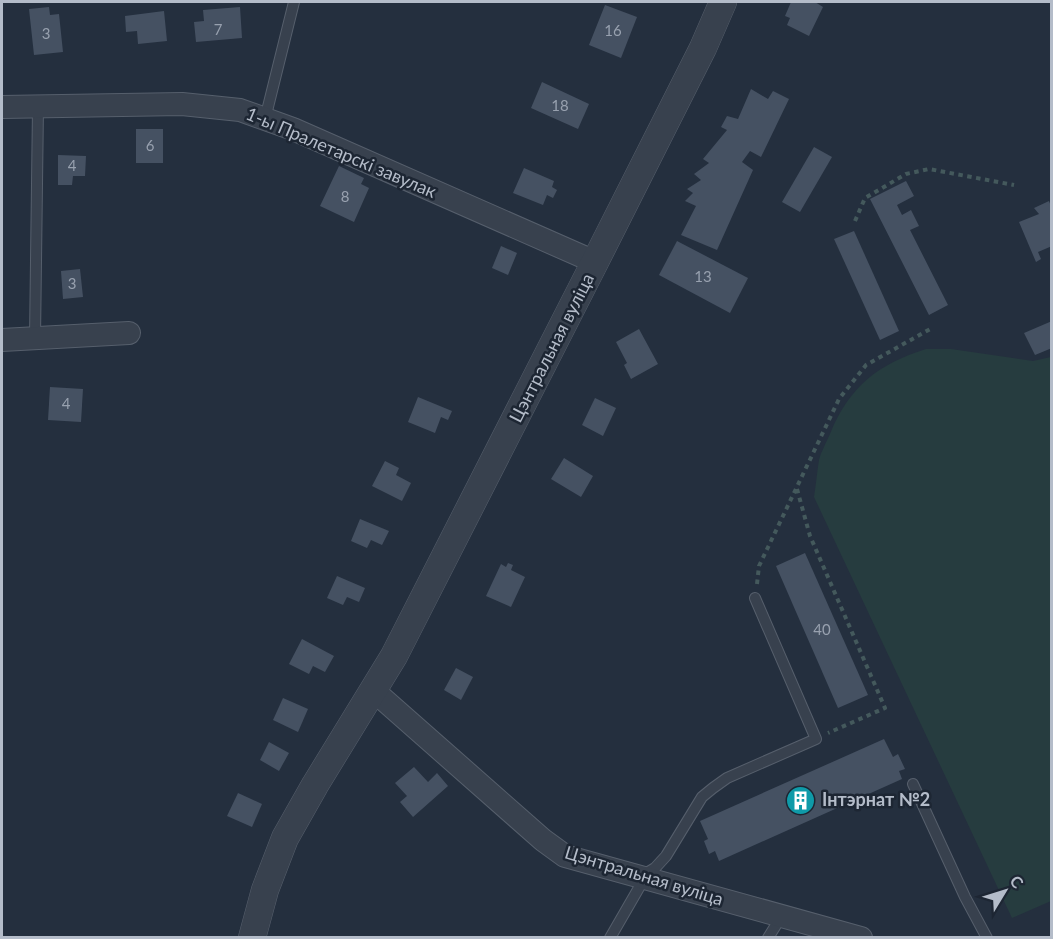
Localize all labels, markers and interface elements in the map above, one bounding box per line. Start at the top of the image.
house number: 7 [214,20,223,38]
house number: 16 [604,21,622,39]
house number: 3 [42,24,50,42]
house number: 18 [551,96,569,114]
street label: 1-ы Пралетарскі завулак [243,102,440,202]
house number: 6 [146,136,155,154]
house number: 4 [68,156,77,174]
house number: 8 [341,187,349,205]
house number: 13 [694,267,712,285]
street label: Цэнтральная вуліца [504,269,598,426]
house number: 3 [68,274,76,292]
house number: 4 [62,394,71,412]
house number: 40 [813,620,831,638]
building icon: Інтэрнат №2 [785,784,817,816]
place label: Інтэрнат №2 [822,788,930,810]
street label: Цэнтральная вуліца [562,840,726,910]
north arrow [975,861,1035,921]
text: С [1006,871,1028,892]

